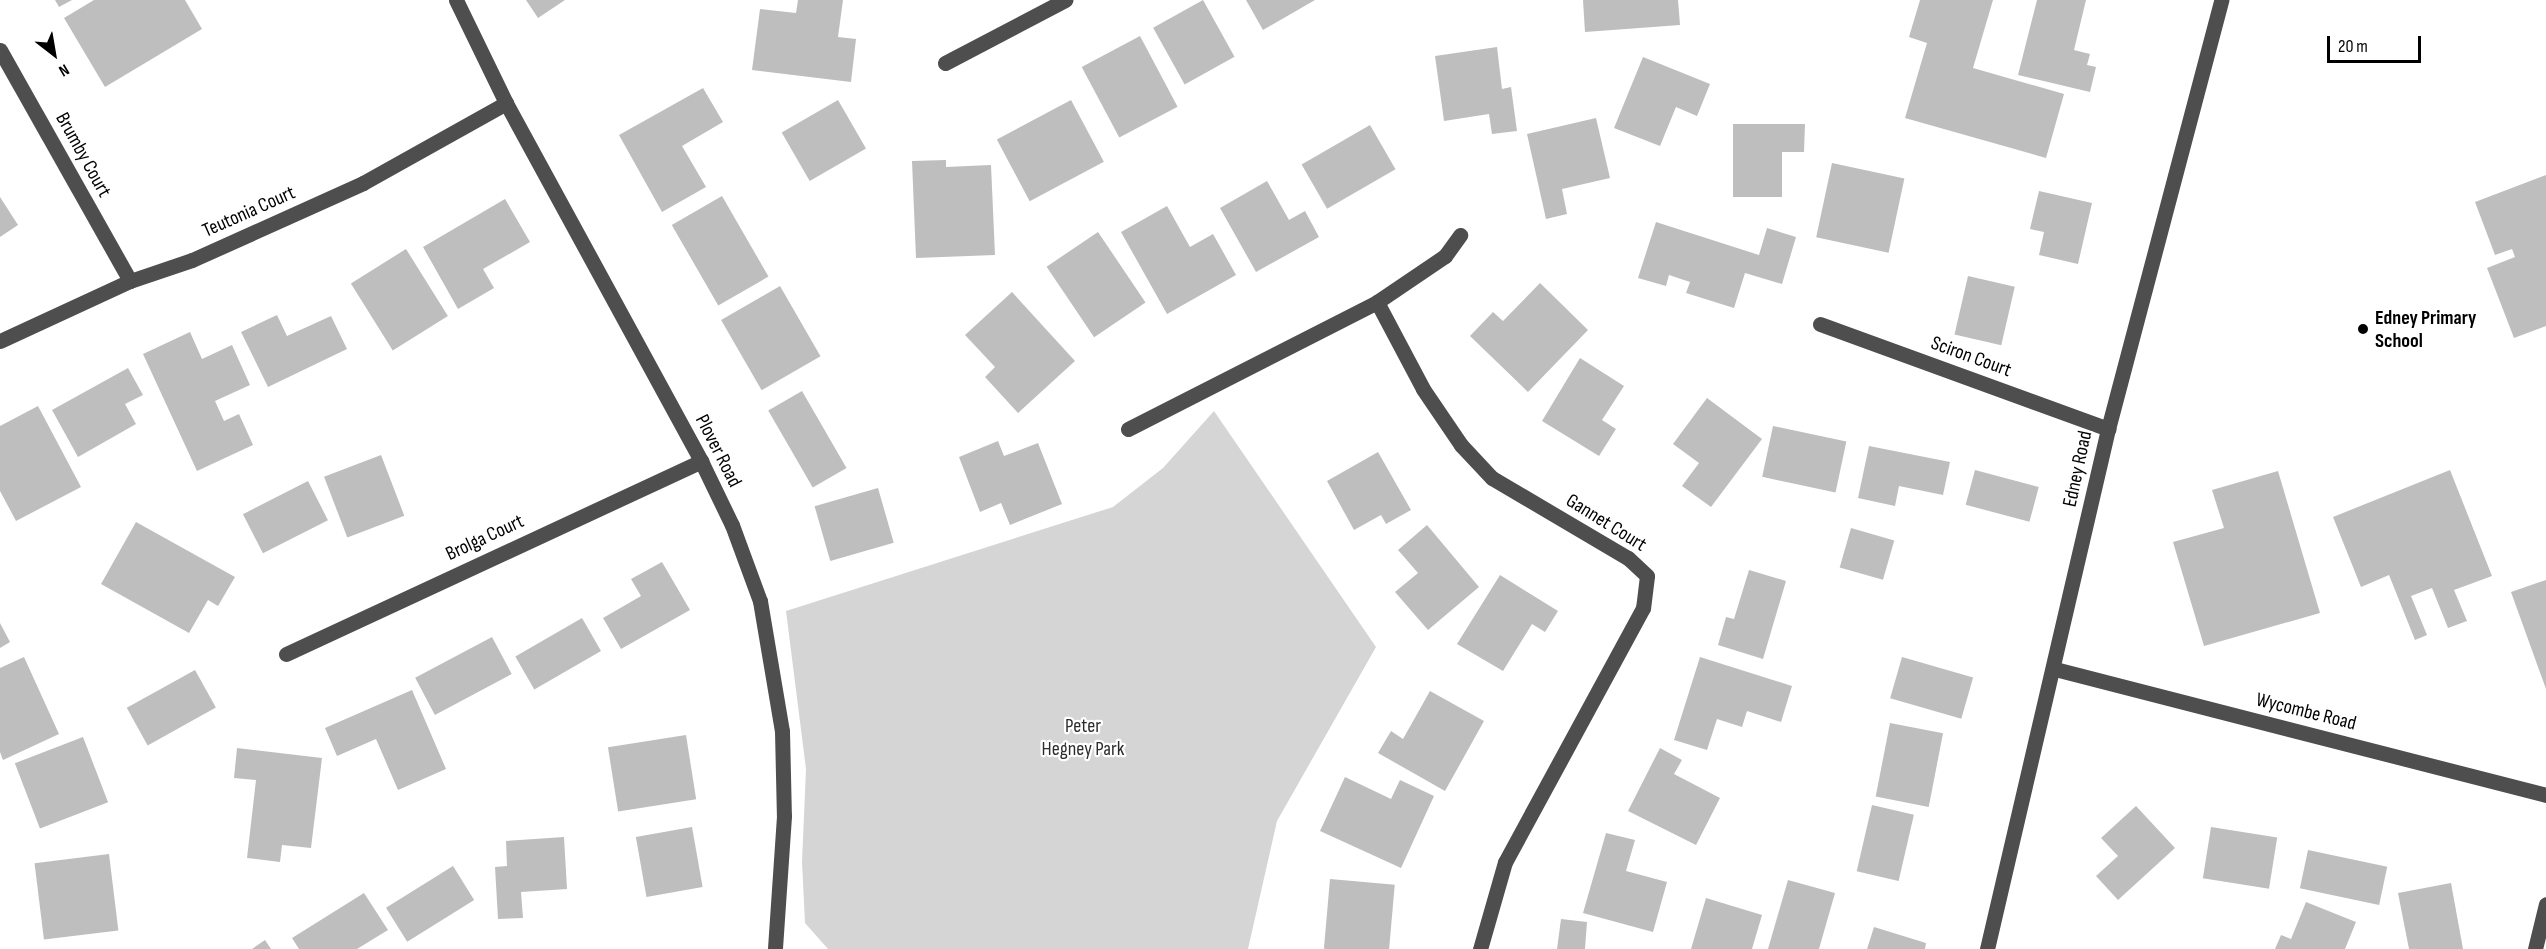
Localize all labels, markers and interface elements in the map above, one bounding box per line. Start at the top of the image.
north arrow [24,24,84,84]
scale bar [2330,24,2424,62]
text: 20 m [2338,36,2368,57]
text: N [55,60,72,80]
street label: Brumby Court [50,108,116,202]
street label: Teutonia Court [199,181,299,243]
place label: Edney Primary School [2375,306,2476,353]
marker: Edney Primary School [2356,322,2370,336]
street label: Sciron Court [1927,331,2015,383]
street label: Plover Road [690,411,746,491]
street label: Edney Road [2058,429,2098,509]
street label: Gannet Court [1561,489,1651,557]
street label: Brolga Court [442,510,528,566]
street label: Wycombe Road [2253,688,2359,736]
park label: Peter Hegney Park [1042,714,1124,761]

